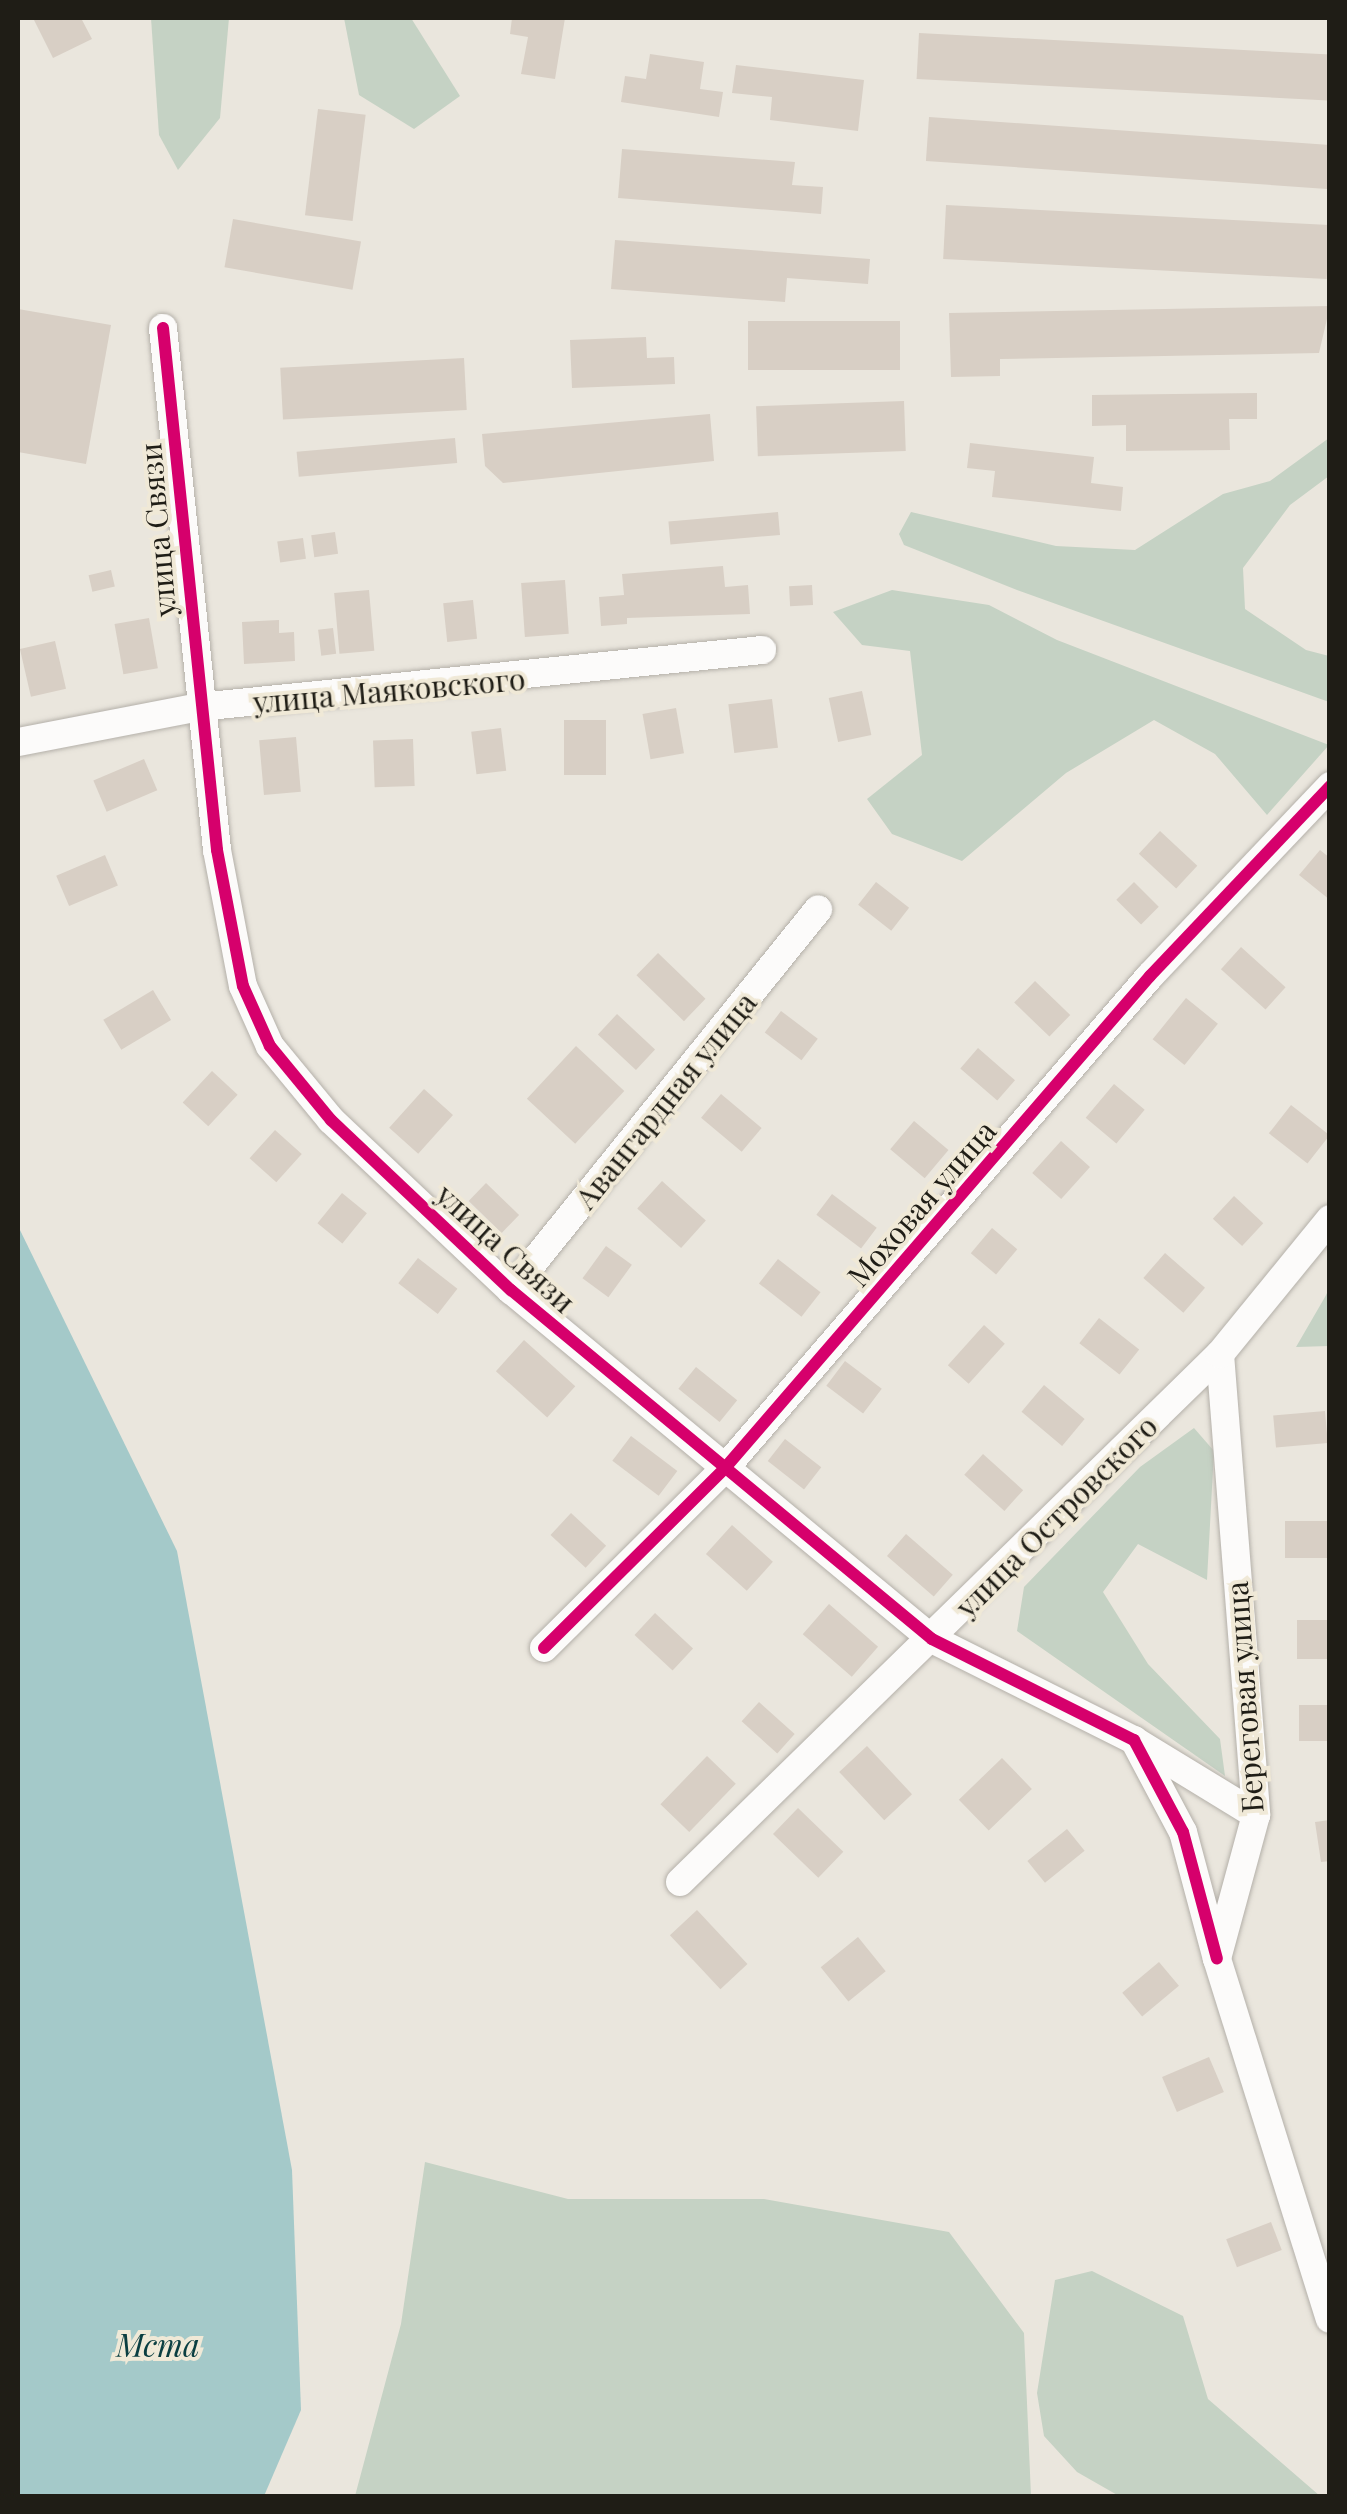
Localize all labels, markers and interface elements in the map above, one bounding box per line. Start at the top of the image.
street label: улица Связи [131,442,183,618]
street label: улица Маяковского [251,660,527,720]
street label: Авангардная улица [567,985,763,1215]
street label: Моховая улица [839,1113,1003,1293]
street label: улица Связи [429,1176,583,1320]
street label: улица Островского [948,1408,1164,1624]
street label: Береговая улица [1218,1580,1270,1814]
water label: Мста [116,2325,200,2363]

